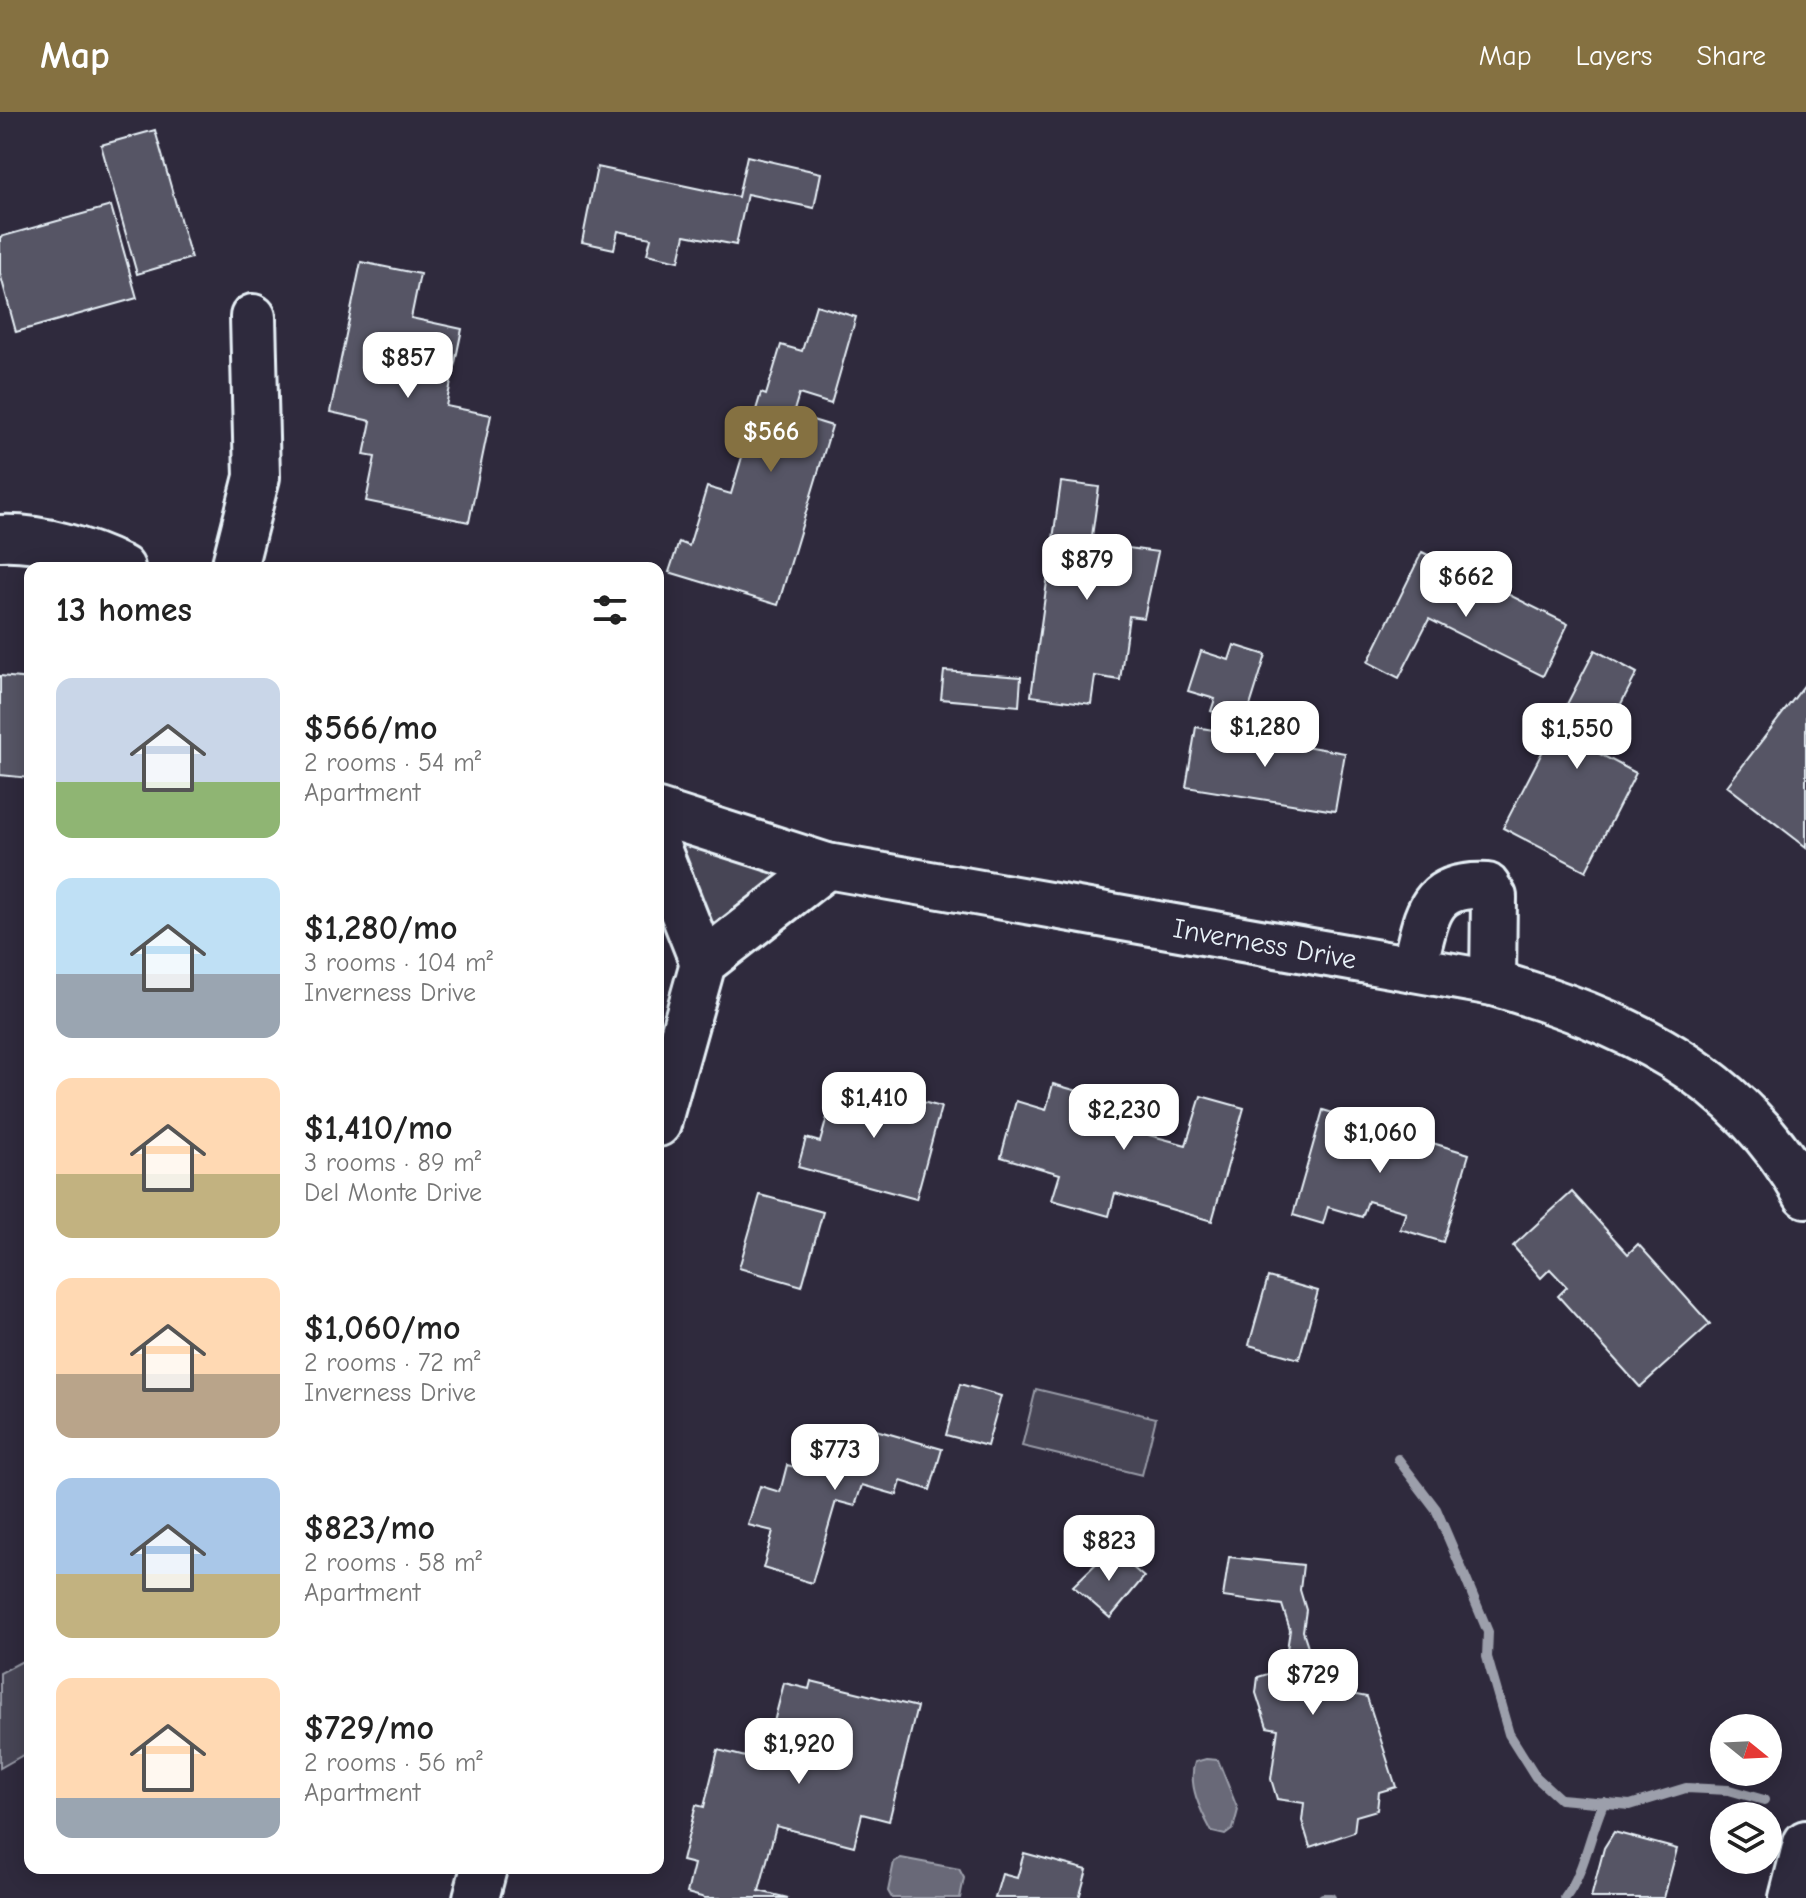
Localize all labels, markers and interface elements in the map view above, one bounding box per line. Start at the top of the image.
text: Map [40,34,110,78]
text: Map [1479,40,1532,72]
text: Layers [1576,40,1652,72]
text: Share [1696,40,1766,72]
pin: $857 [361,332,455,400]
text: $857 [381,343,435,373]
pin: $566 [724,406,818,474]
text: $566 [743,417,799,447]
pin: $879 [1040,534,1134,602]
text: $879 [1060,545,1114,575]
pin: $662 [1419,551,1513,619]
text: $662 [1438,562,1494,592]
icon: filters [588,588,632,632]
text: 13 homes [56,590,192,630]
pin: $1,280 [1200,701,1330,769]
pin: $1,550 [1512,703,1642,771]
text: $566/mo [304,708,438,748]
icon: home [120,710,216,806]
text: $1,280 [1229,712,1301,742]
text: $1,550 [1540,714,1614,744]
text: 2 rooms · 54 m² [304,748,481,778]
text: Apartment [304,778,420,808]
text: $1,280/mo [304,908,458,948]
icon: home [120,910,216,1006]
street label: Inverness Drive [1171,912,1359,976]
text: 3 rooms · 104 m² [304,948,493,978]
text: Inverness Drive [304,978,476,1008]
pin: $1,410 [809,1072,939,1140]
text: $1,410 [840,1083,908,1113]
pin: $2,230 [1059,1084,1189,1152]
text: $2,230 [1087,1095,1161,1125]
pin: $1,060 [1315,1107,1445,1175]
text: $1,410/mo [304,1108,453,1148]
icon: home [120,1110,216,1206]
text: $1,060 [1343,1118,1417,1148]
text: 3 rooms · 89 m² [304,1148,481,1178]
text: Del Monte Drive [304,1178,482,1208]
text: $1,060/mo [304,1308,461,1348]
icon: home [120,1310,216,1406]
text: 2 rooms · 72 m² [304,1348,481,1378]
text: Inverness Drive [304,1378,476,1408]
pin: $773 [788,1424,882,1492]
text: $773 [809,1435,861,1465]
text: $823/mo [304,1508,435,1548]
icon: home [120,1510,216,1606]
pin: $823 [1062,1515,1156,1583]
text: $823 [1082,1526,1136,1556]
text: 2 rooms · 58 m² [304,1548,482,1578]
text: Apartment [304,1578,420,1608]
pin: $729 [1266,1649,1360,1717]
text: $729 [1286,1660,1340,1690]
text: $729/mo [304,1708,434,1748]
icon: home [120,1710,216,1806]
north arrow [1710,1714,1782,1786]
map controls [1710,1714,1782,1874]
pin: $1,920 [734,1718,864,1786]
text: $1,920 [763,1729,835,1759]
text: 2 rooms · 56 m² [304,1748,483,1778]
text: Apartment [304,1778,420,1808]
button: layers [1710,1802,1782,1874]

